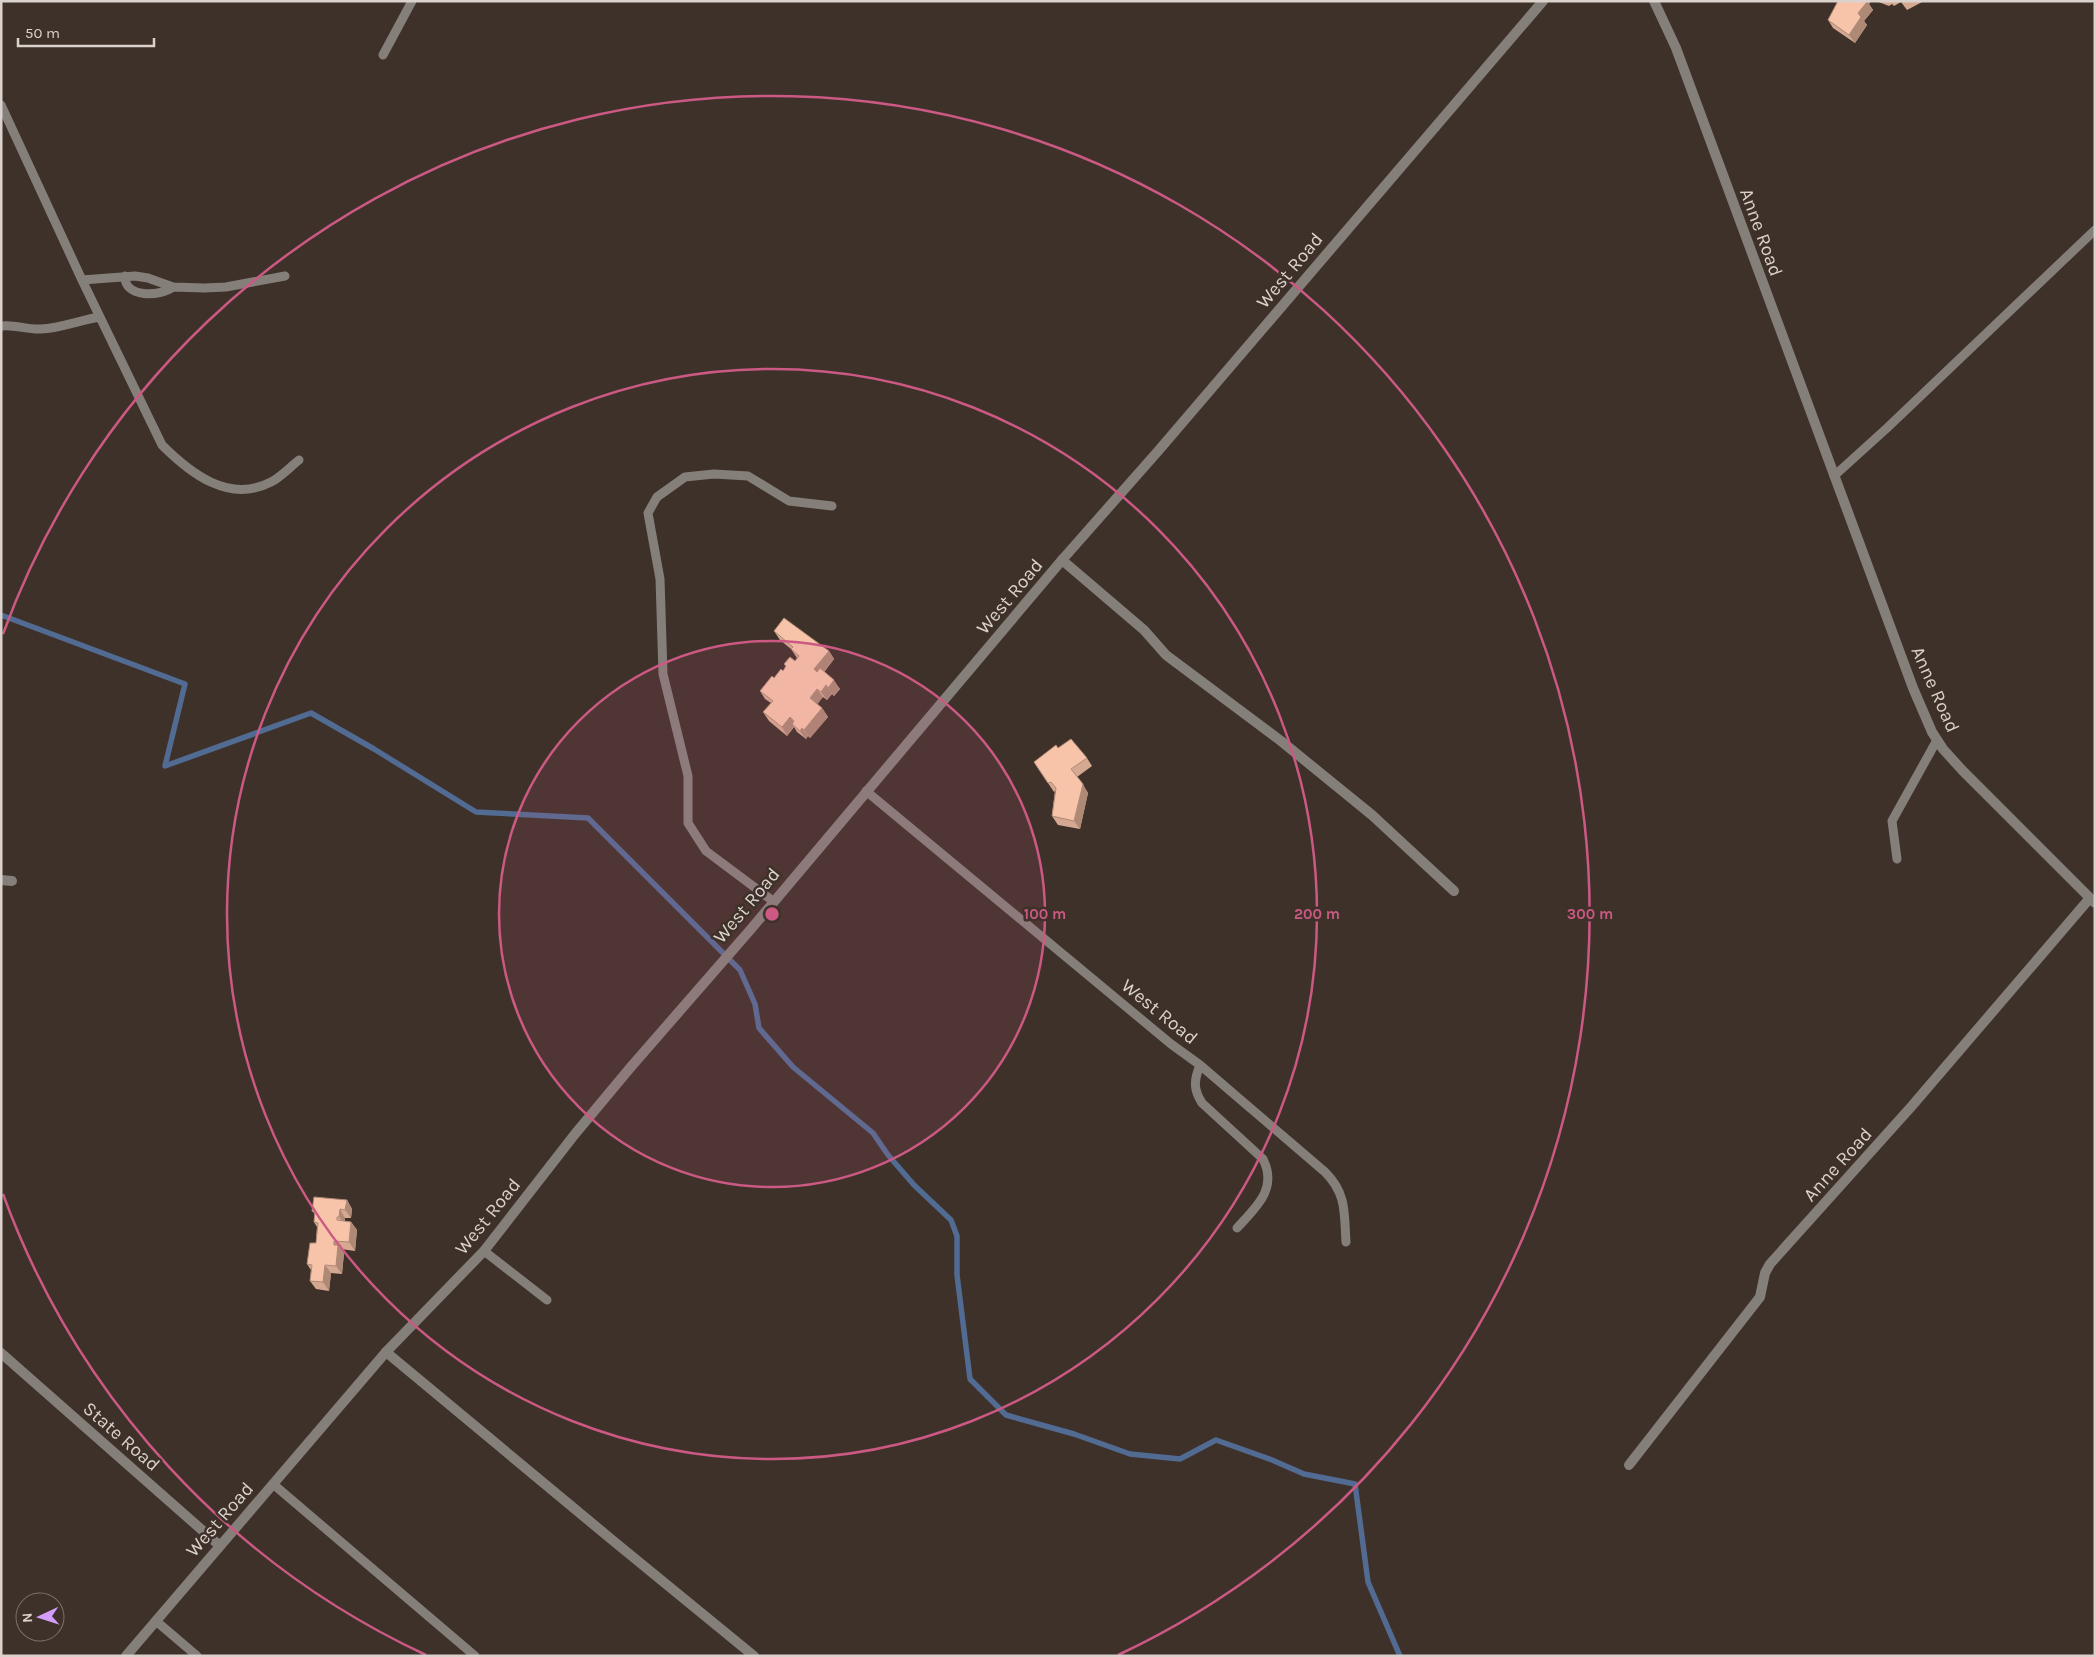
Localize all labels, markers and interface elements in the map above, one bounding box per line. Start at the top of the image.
scale bar [18,15,154,47]
text: 50 m [25,24,60,42]
street label: Anne Road [1735,185,1787,279]
street label: West Road [1252,229,1328,313]
street label: West Road [972,555,1048,639]
street label: Anne Road [1906,643,1964,736]
street label: West Road [709,864,785,948]
centre of rings [763,905,781,923]
text: 100 m [1024,905,1066,923]
text: 200 m [1294,905,1340,923]
text: 300 m [1567,905,1613,923]
street label: West Road [1117,974,1202,1049]
street label: Anne Road [1799,1123,1877,1206]
street label: West Road [450,1174,525,1259]
street label: State Road [79,1398,164,1476]
street label: West Road [181,1478,258,1561]
north arrow [15,1592,65,1642]
text: N [19,1612,36,1623]

